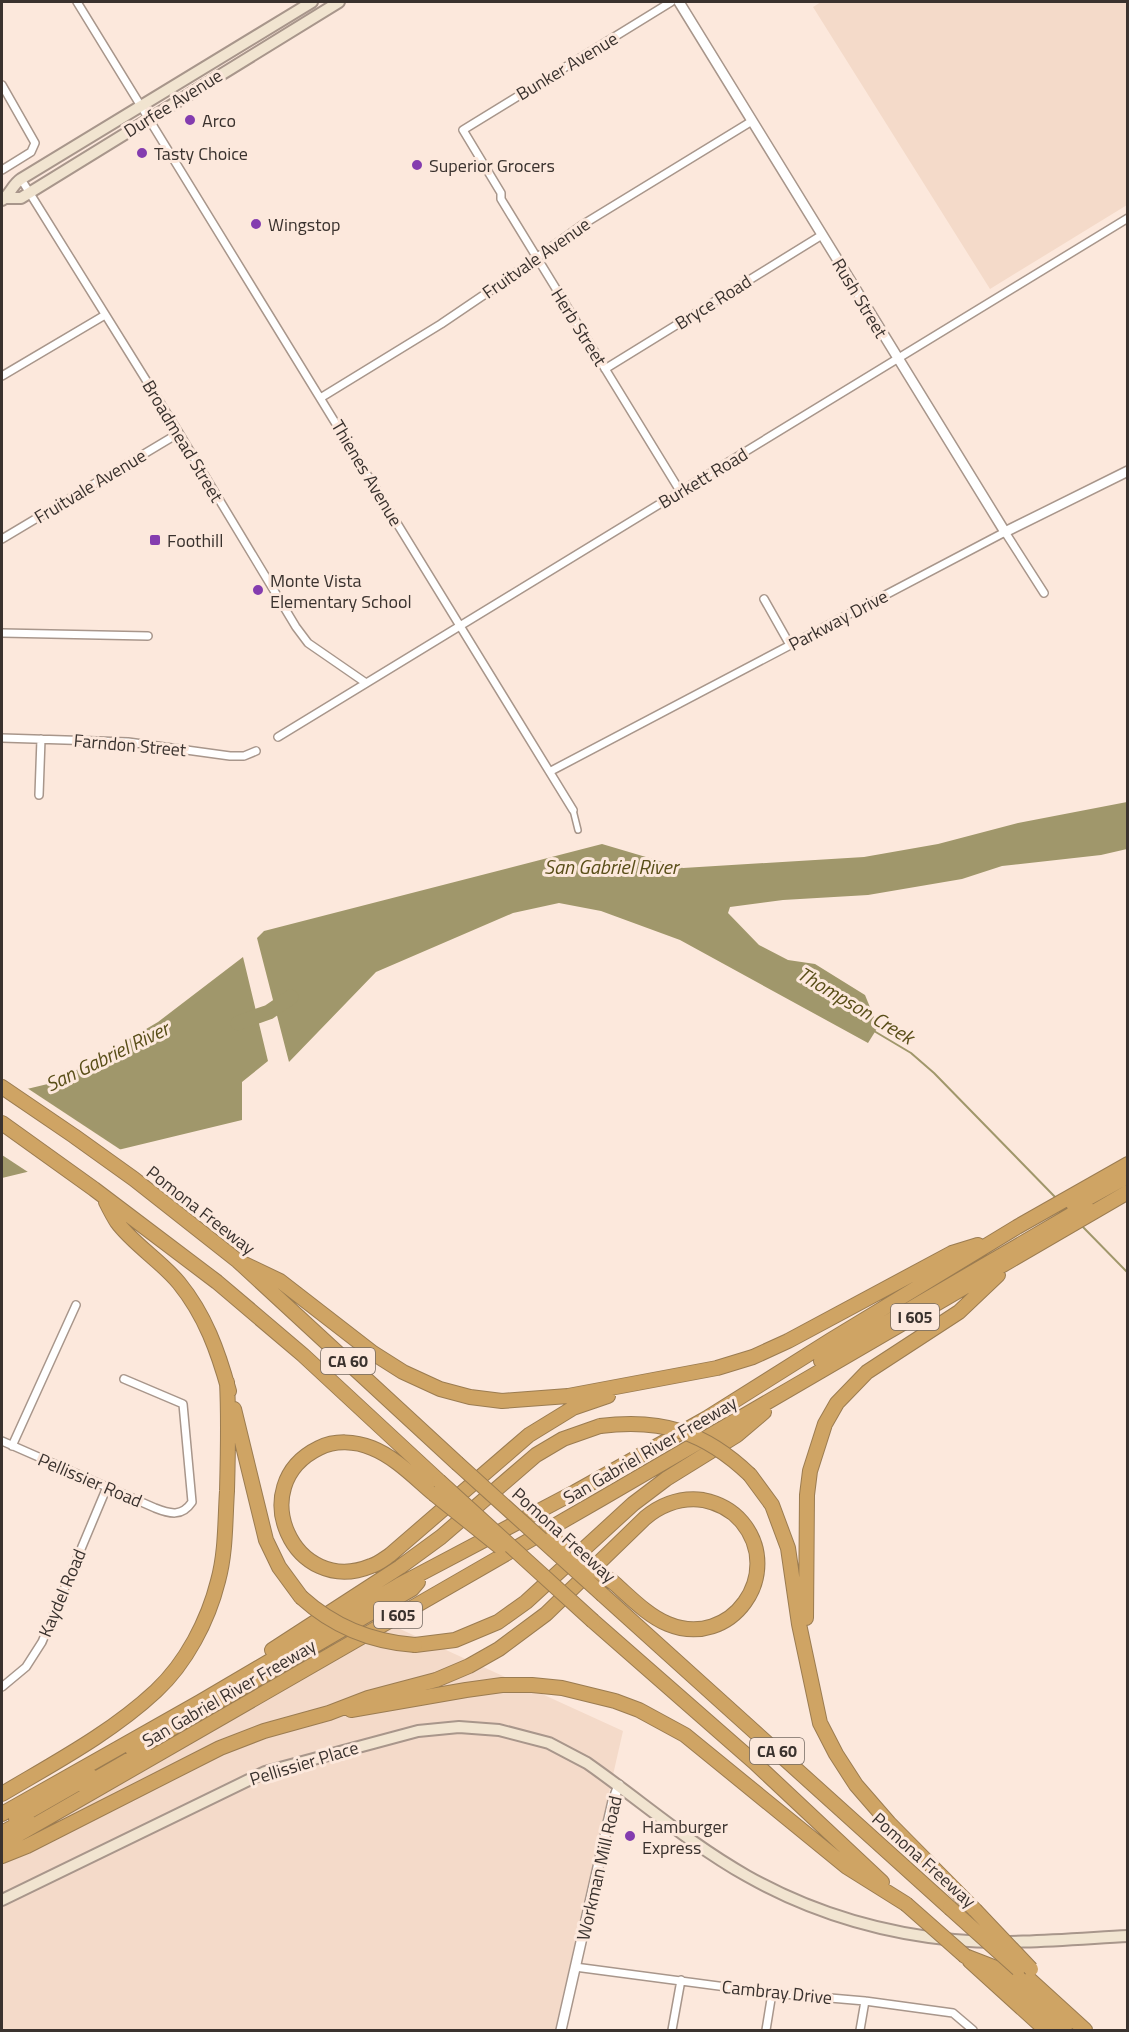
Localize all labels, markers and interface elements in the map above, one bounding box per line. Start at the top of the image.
street label: Bunker Avenue [511,25,623,107]
street label: Durfee Avenue [119,62,227,144]
place label: Arco [202,107,236,134]
marker: Arco [183,113,197,127]
place label: Tasty Choice [154,140,248,167]
marker: Tasty Choice [135,146,149,160]
place label: Superior Grocers [429,152,555,179]
marker: Superior Grocers [410,158,424,172]
place label: Wingstop [268,211,341,238]
street label: Fruitvale Avenue [477,211,595,305]
marker: Wingstop [249,217,263,231]
street label: Rush Street [826,253,895,344]
street label: Bryce Road [670,268,756,336]
street label: Herb Street [544,283,614,372]
street label: Broadmead Street [136,375,231,508]
street label: Thienes Avenue [325,415,409,531]
street label: Burkett Road [653,441,753,515]
street label: Fruitvale Avenue [29,442,151,530]
place label: Foothill [167,527,223,554]
marker: Foothill [148,533,162,547]
place label: Monte Vista Elementary School [270,567,412,615]
street label: Parkway Drive [784,582,892,658]
marker: Monte Vista Elementary School [251,583,265,597]
street label: Farndon Street [73,727,188,763]
water label: San Gabriel River [544,851,681,882]
water label: Thompson Creek [792,958,922,1053]
water label: San Gabriel River [40,1012,176,1099]
street label: Pomona Freeway [141,1159,261,1261]
road number: I 605 [891,1304,939,1330]
road number: CA 60 [321,1348,375,1374]
street label: San Gabriel River Freeway [558,1389,742,1511]
street label: Pellissier Road [34,1446,146,1514]
street label: Pomona Freeway [506,1481,622,1589]
street label: Kaydel Road [31,1545,93,1641]
road number: I 605 [374,1602,422,1628]
street label: San Gabriel River Freeway [137,1632,321,1754]
street label: Pellissier Place [246,1734,362,1792]
road number: CA 60 [750,1738,804,1764]
street label: Workman Mill Road [569,1793,629,1943]
street label: Pomona Freeway [866,1806,982,1914]
place label: Hamburger Express [642,1813,728,1861]
marker: Hamburger Express [623,1829,637,1843]
street label: Cambray Drive [721,1973,833,2011]

